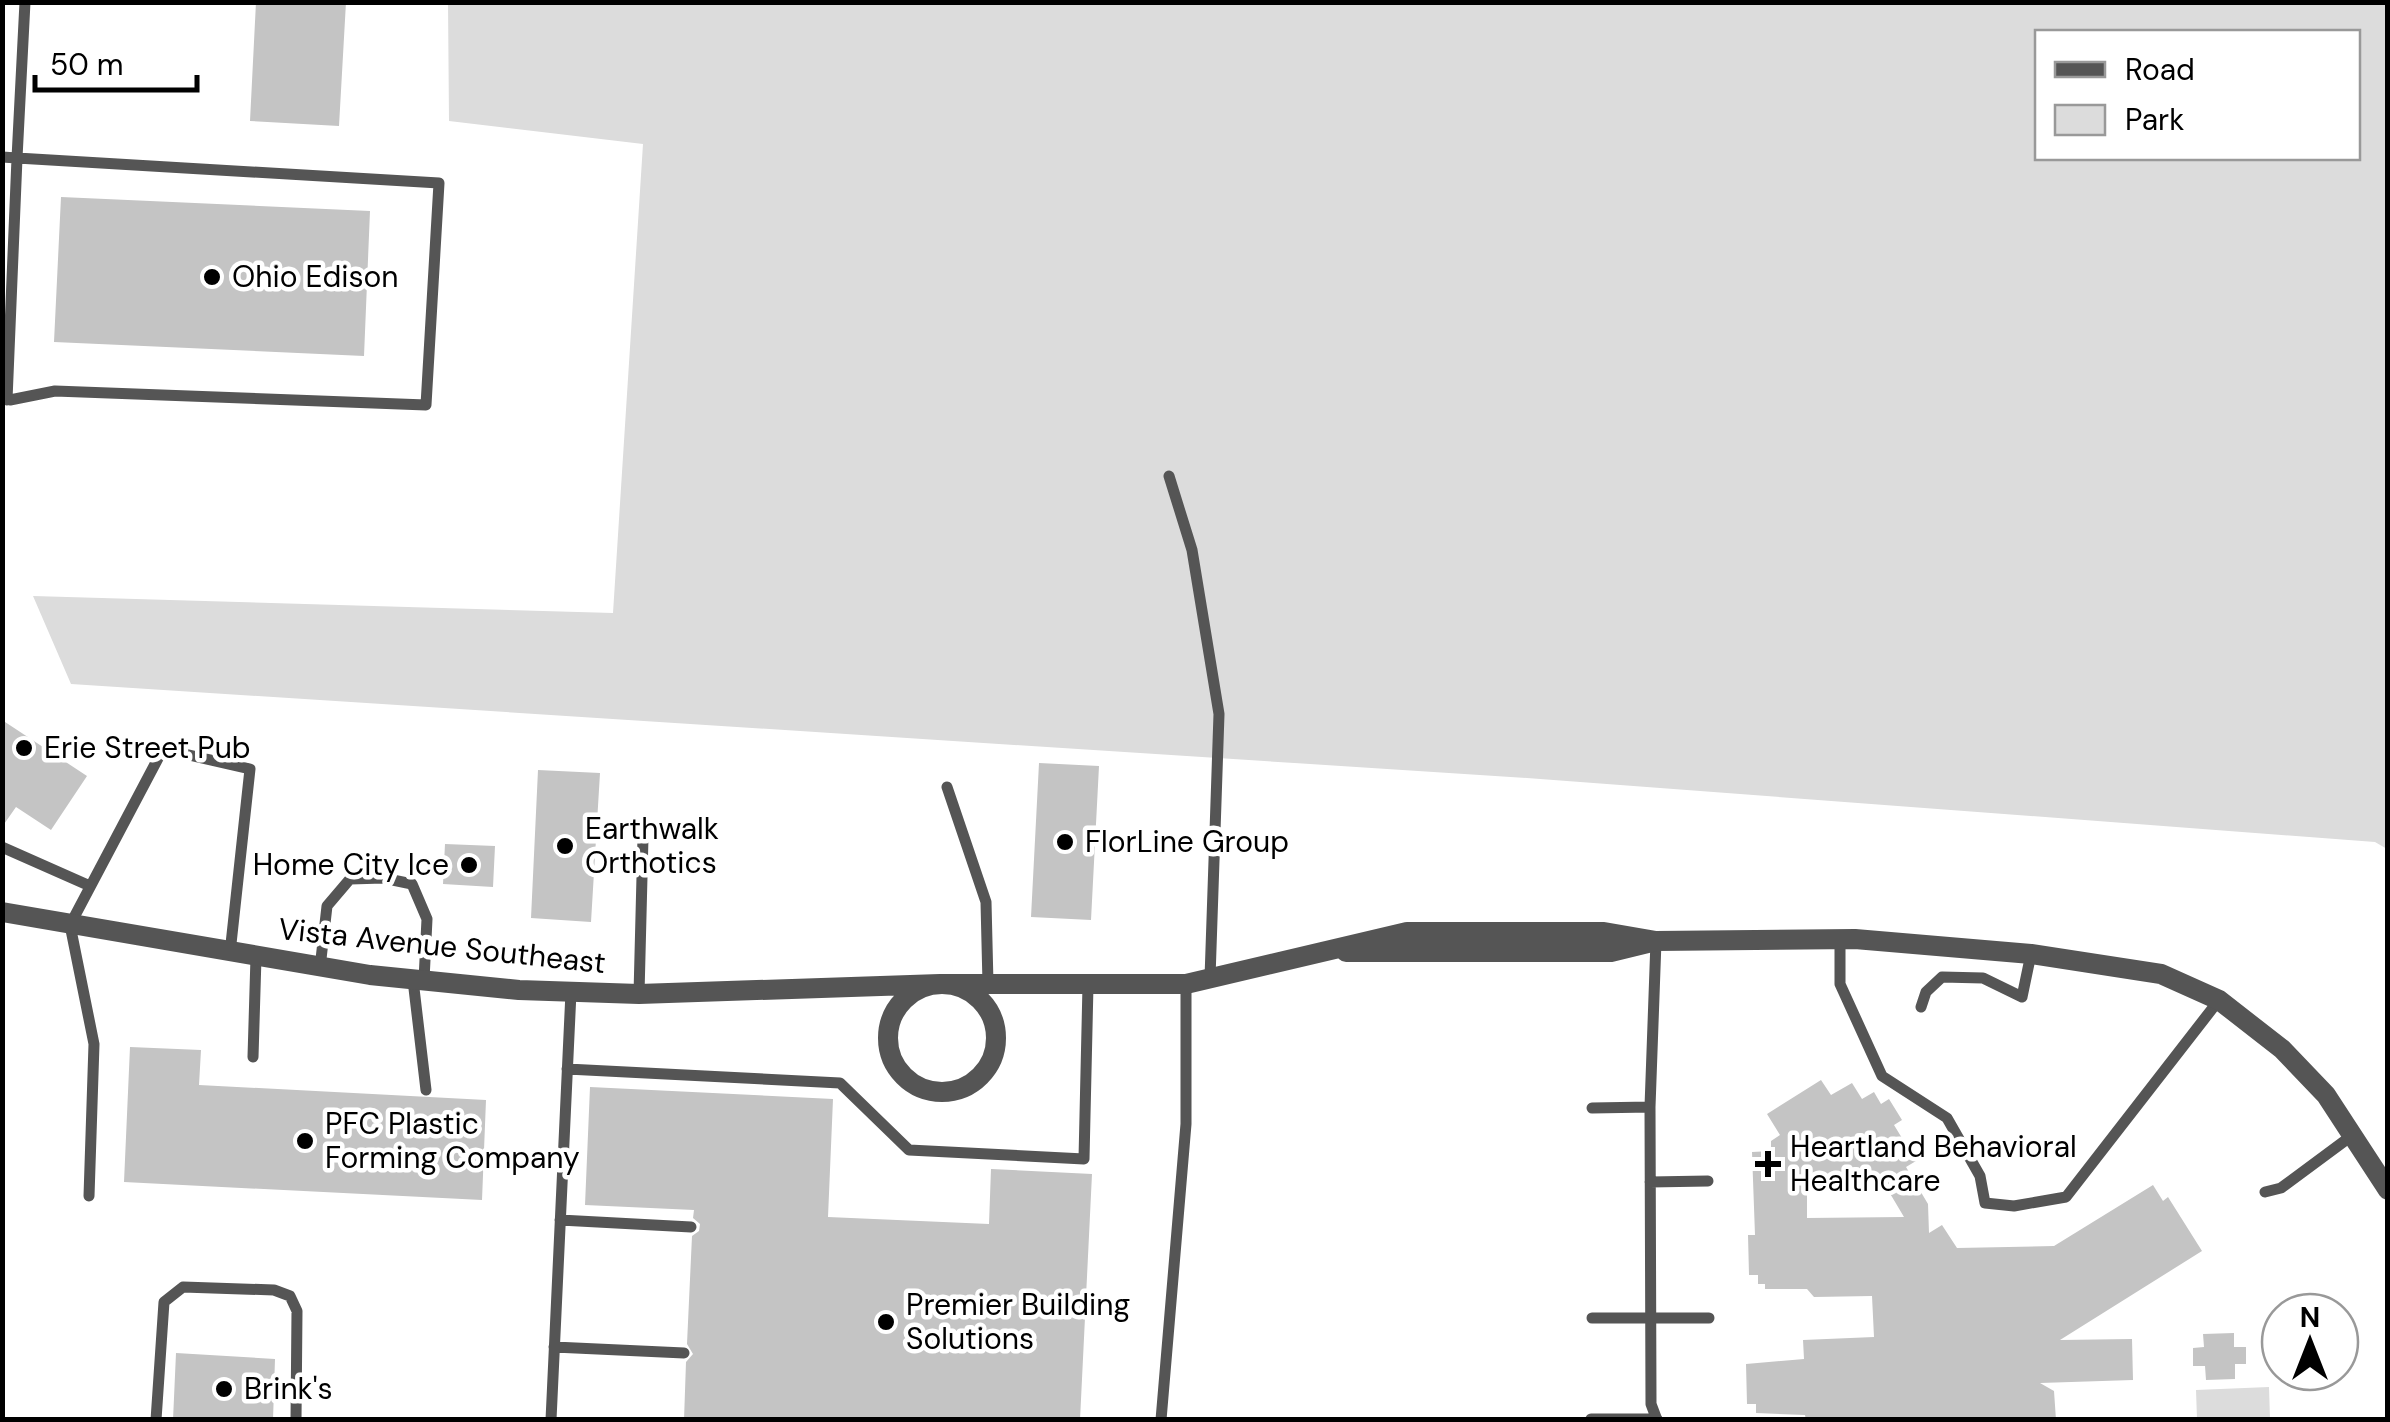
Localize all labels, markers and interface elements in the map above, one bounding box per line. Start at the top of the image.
scale bar [35,30,198,92]
legend [2035,30,2360,160]
text: 50 m [50,45,124,84]
text: Road [2125,50,2195,89]
text: Park [2125,100,2184,139]
place label: Ohio Edison [232,257,398,296]
marker: Ohio Edison [201,266,223,288]
place label: Erie Street Pub [44,728,251,767]
marker: Erie Street Pub [13,737,35,759]
place label: Earthwalk Orthotics [585,809,719,882]
place label: FlorLine Group [1085,822,1289,861]
marker: FlorLine Group [1054,831,1076,853]
marker: Earthwalk Orthotics [554,835,576,857]
place label: Home City Ice [253,845,449,884]
marker: Home City Ice [458,854,480,876]
street label: Vista Avenue Southeast [277,909,607,982]
place label: PFC Plastic Forming Company [325,1104,580,1177]
place label: Heartland Behavioral Healthcare [1790,1127,2077,1200]
marker: PFC Plastic Forming Company [294,1130,316,1152]
marker: Heartland Behavioral Healthcare [1755,1151,1781,1177]
place label: Premier Building Solutions [906,1285,1130,1358]
north arrow [2260,1292,2360,1392]
text: N [2300,1299,2320,1336]
marker: Premier Building Solutions [875,1311,897,1333]
place label: Brink's [244,1369,333,1408]
marker: Brink's [213,1378,235,1400]

